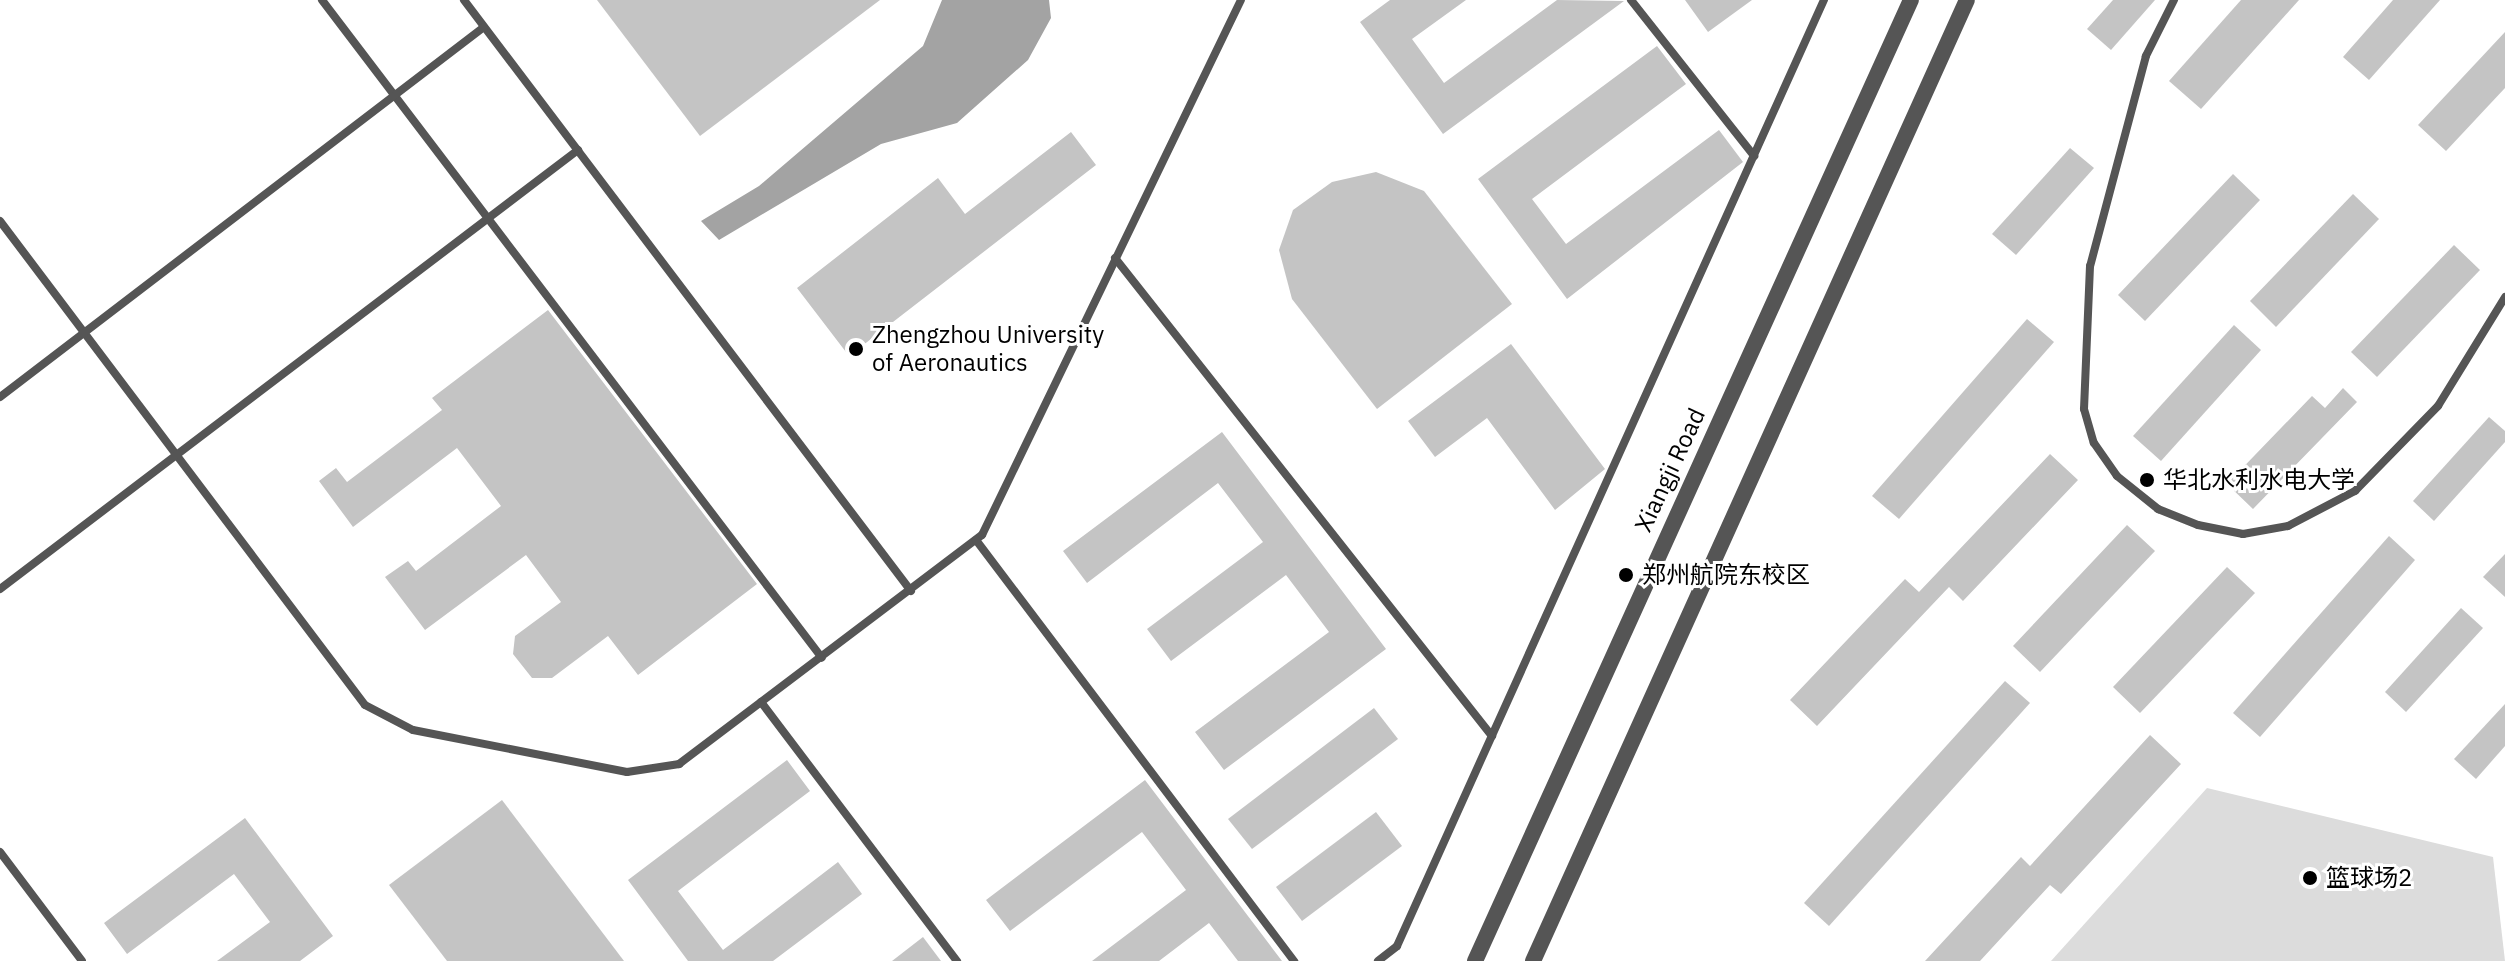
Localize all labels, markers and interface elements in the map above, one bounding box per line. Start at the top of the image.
place label: Zhengzhou University of Aeronautics [872,321,1104,377]
marker: Zhengzhou University of Aeronautics [847,340,865,358]
street label: Xiangji Road [1629,404,1711,536]
place label: 华北水利水电大学 [2163,466,2355,494]
marker: 华北水利水电大学 [2138,471,2156,489]
place label: 郑州航院东校区 [1642,561,1810,589]
marker: 郑州航院东校区 [1617,566,1635,584]
place label: 篮球场2 [2326,864,2412,892]
marker: 篮球场2 [2301,869,2319,887]

